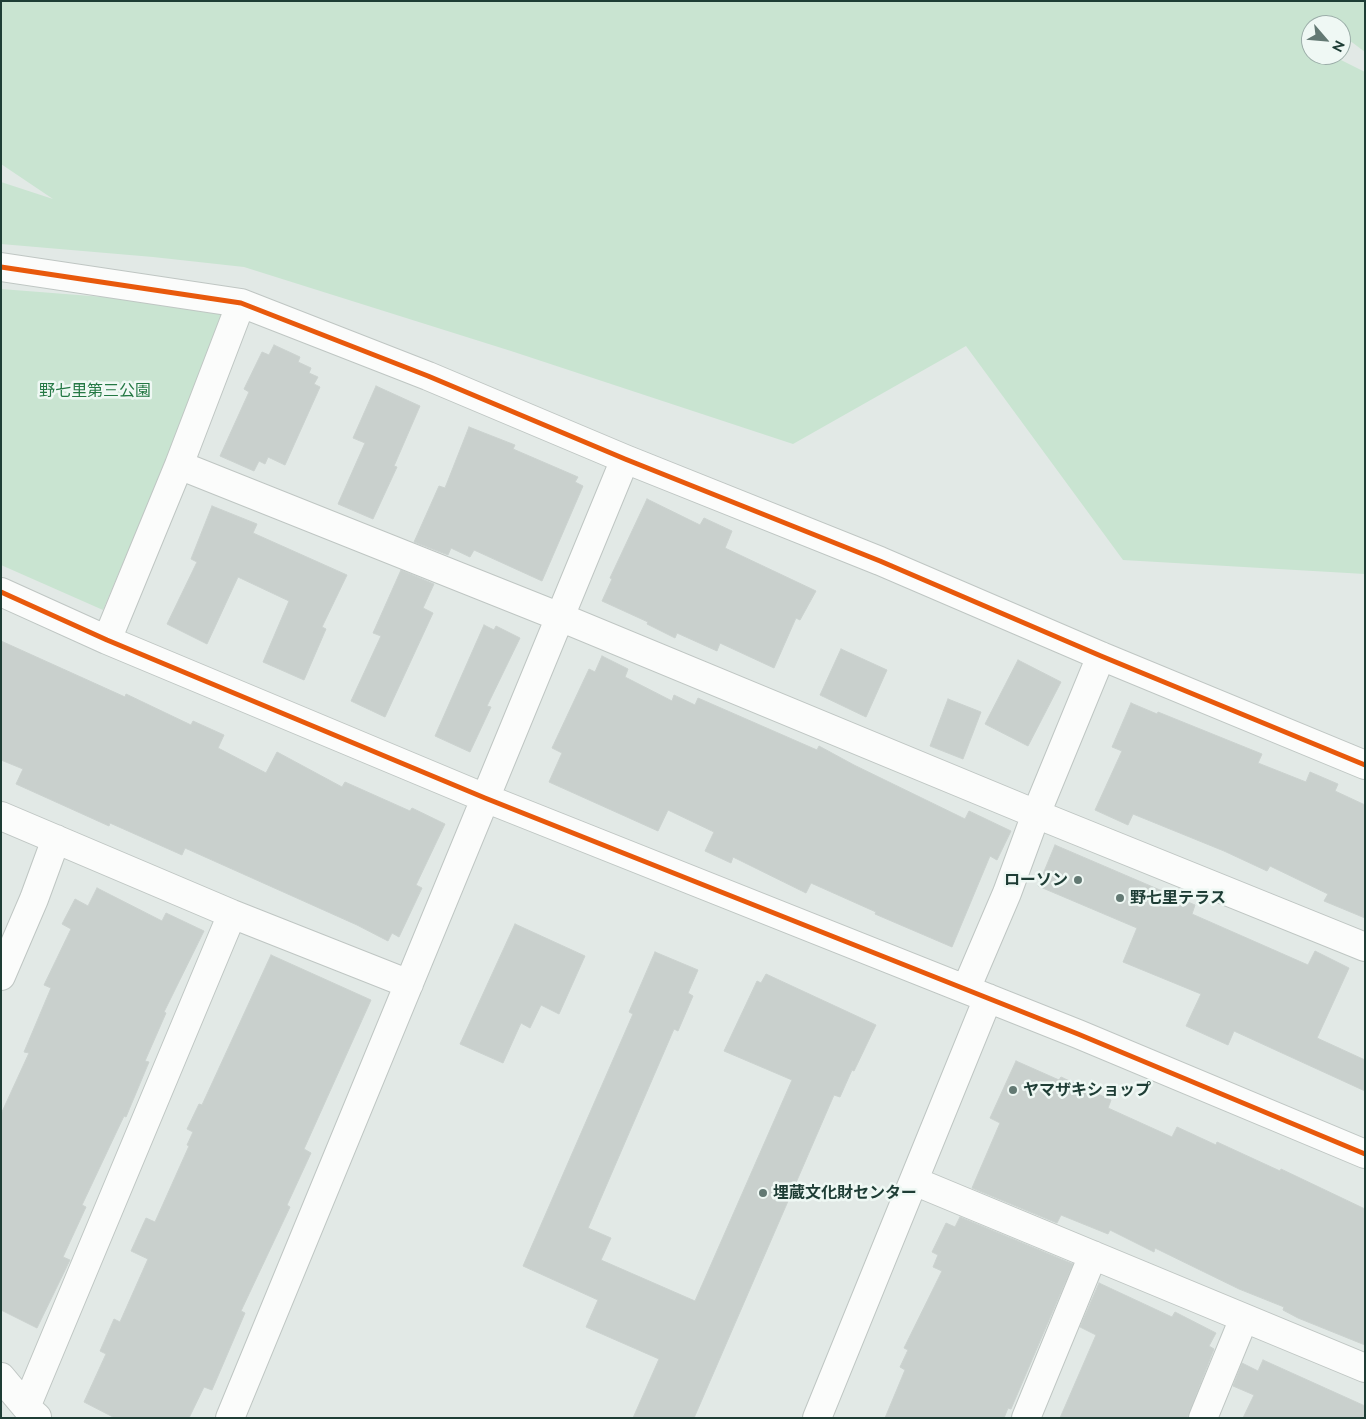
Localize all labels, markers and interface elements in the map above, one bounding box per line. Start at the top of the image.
north arrow [1301,15,1351,65]
text: N [1329,38,1348,55]
park label: 野七里第三公園 [39,381,151,401]
place label: ローソン [1004,870,1068,890]
marker: ローソン [1072,874,1084,886]
place label: 野七里テラス [1130,888,1226,908]
marker: 野七里テラス [1114,892,1126,904]
place label: ヤマザキショップ [1023,1080,1151,1100]
marker: ヤマザキショップ [1007,1084,1019,1096]
place label: 埋蔵文化財センター [773,1183,917,1203]
marker: 埋蔵文化財センター [757,1187,769,1199]

